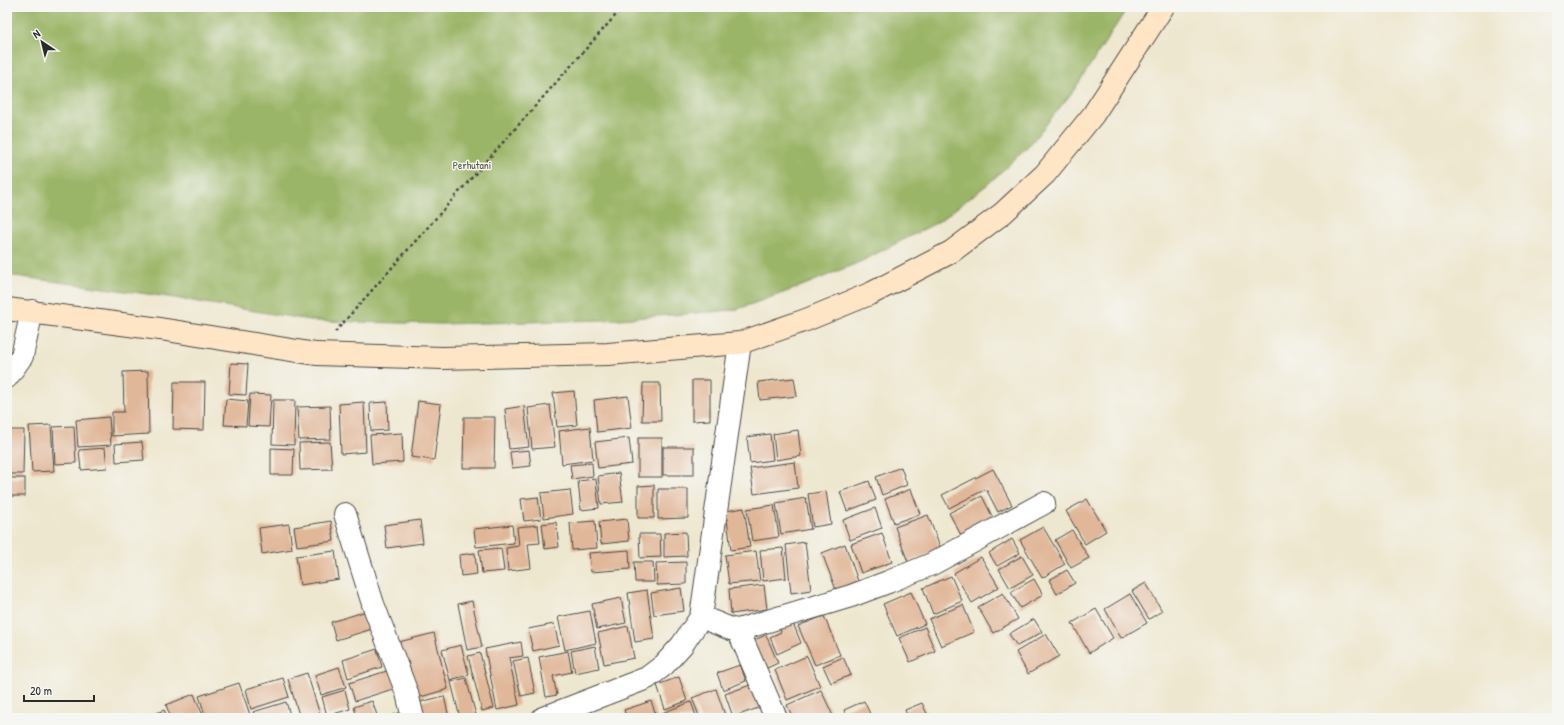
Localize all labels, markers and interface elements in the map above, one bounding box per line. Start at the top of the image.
north arrow [22,22,62,62]
text: N [30,26,43,41]
park label: Perhutani [453,158,491,172]
scale bar [24,677,94,703]
text: 20 m [30,682,52,699]

